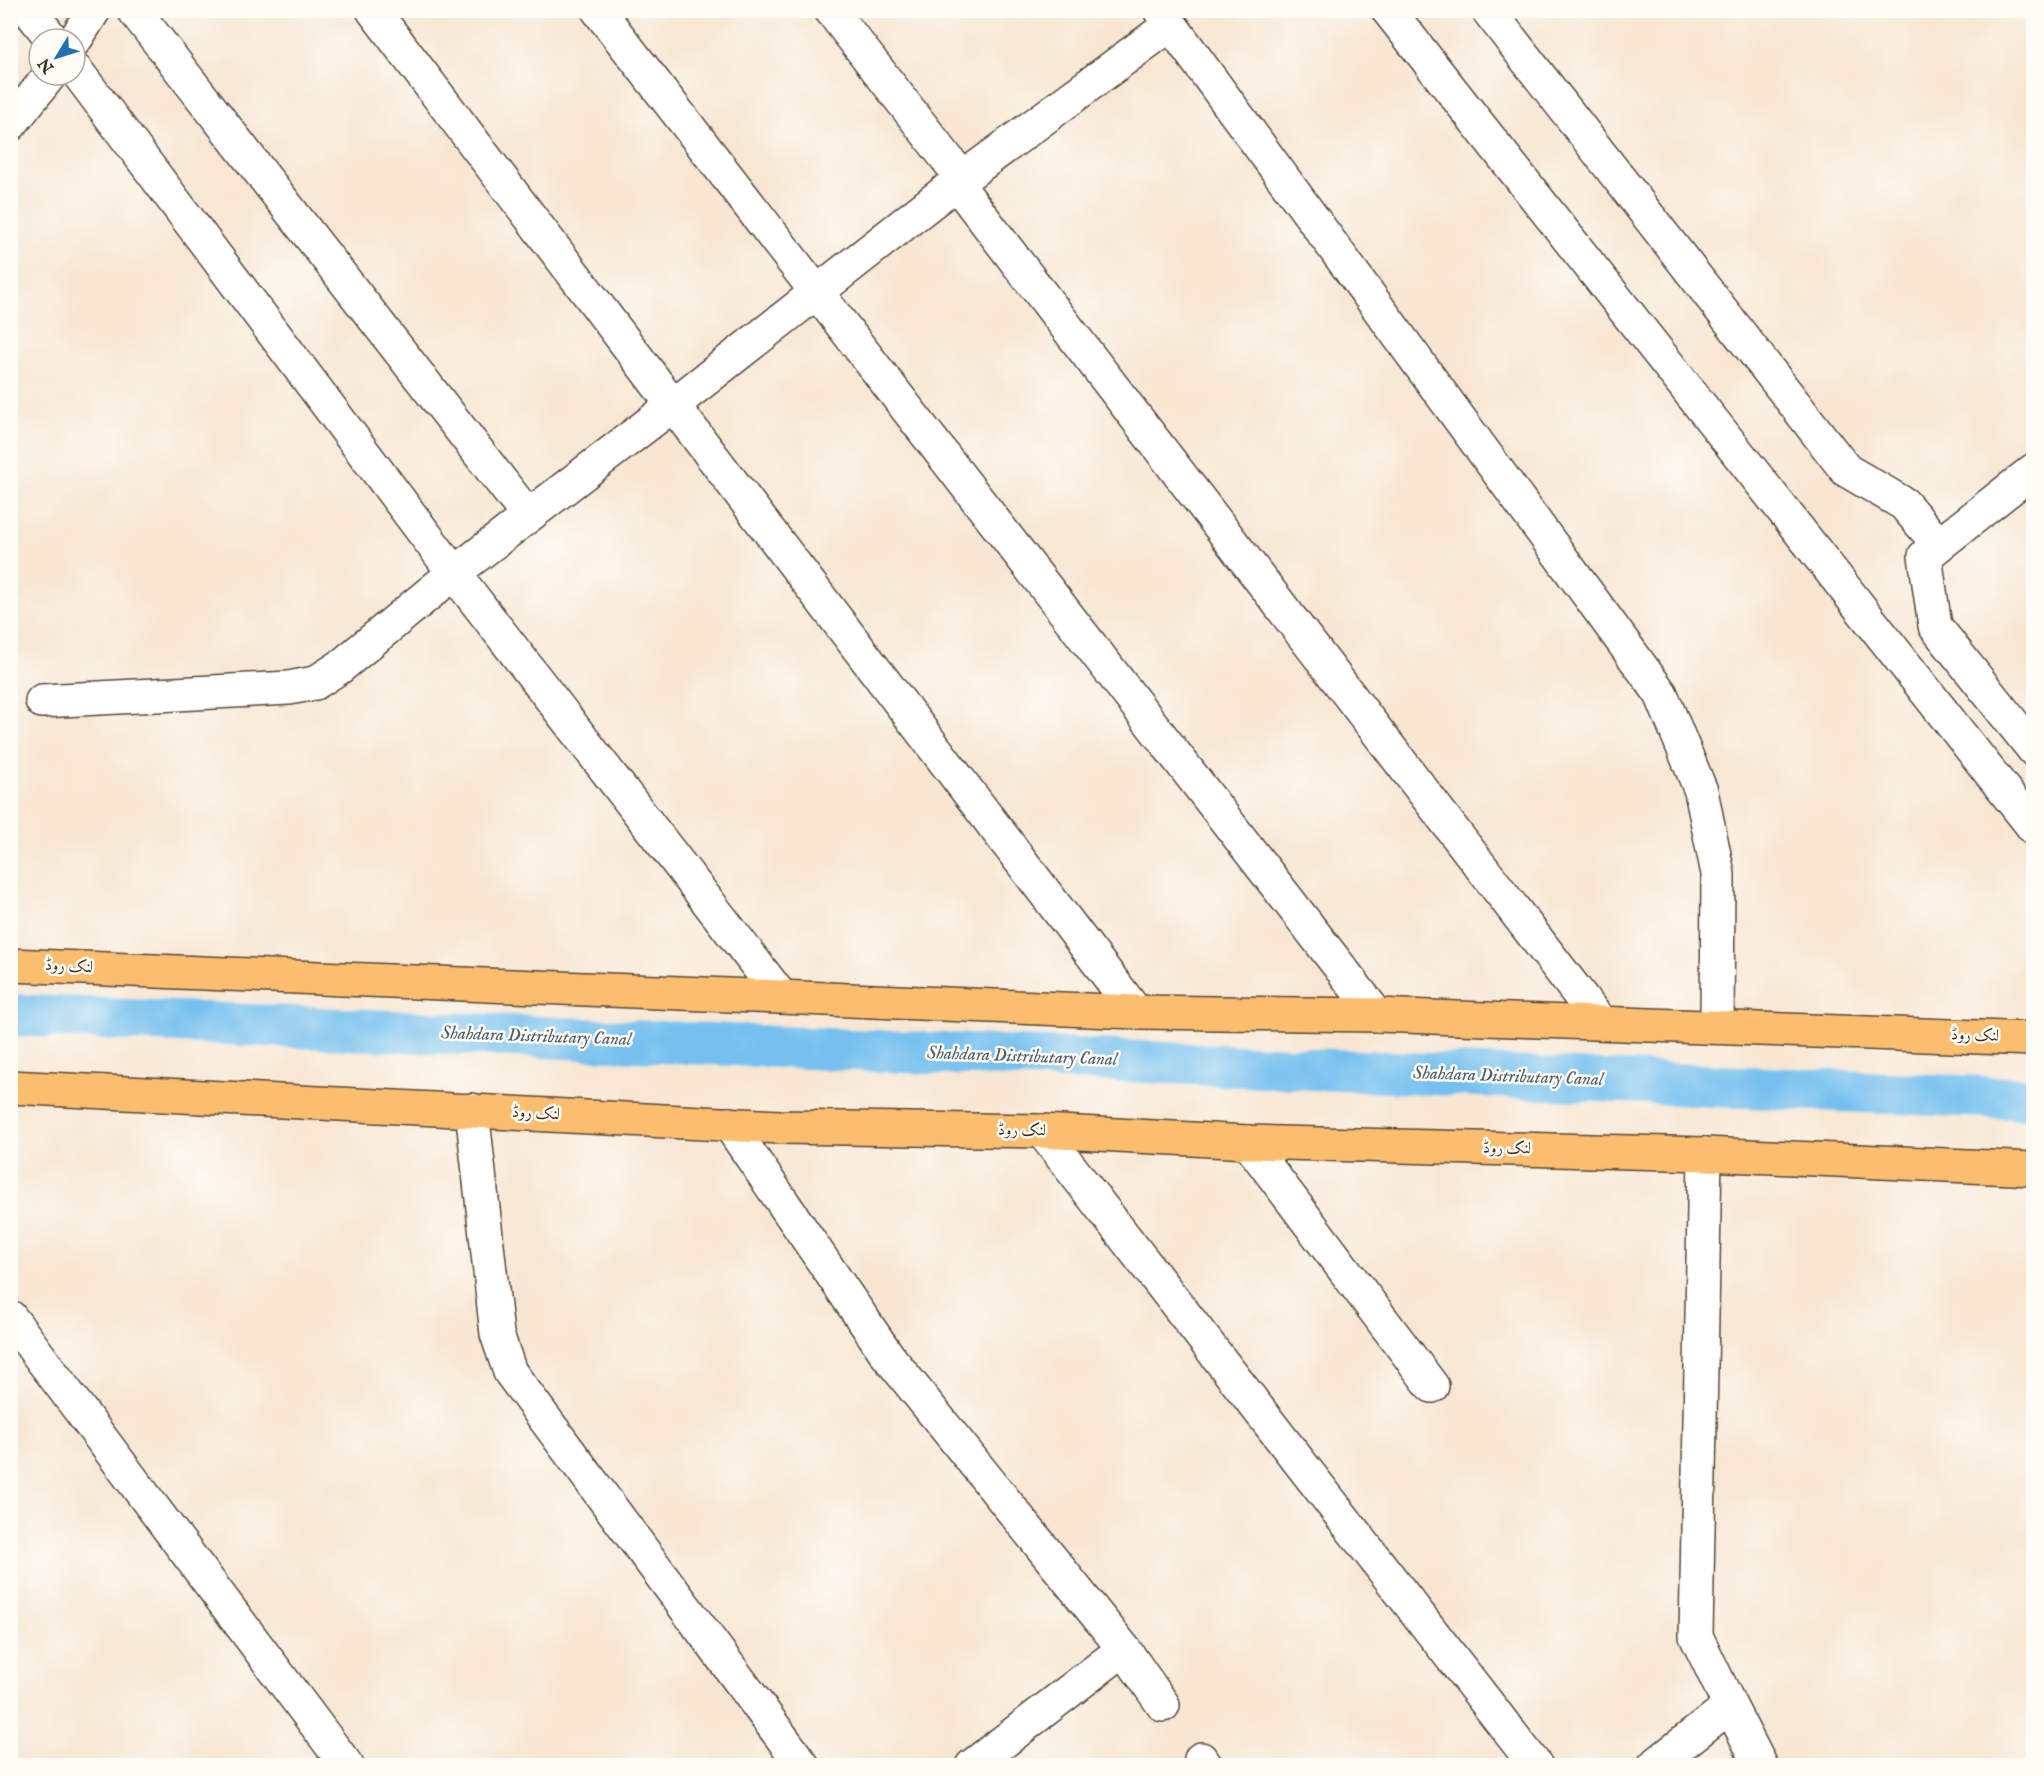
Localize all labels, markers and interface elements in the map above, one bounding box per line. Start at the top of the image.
north arrow [27,27,87,87]
text: N [35,53,60,77]
street label: لنک روڈ [44,955,94,978]
water label: Shahdara Distributary Canal [441,1022,633,1052]
street label: لنک روڈ [1951,1024,2000,1047]
water label: Shahdara Distributary Canal [927,1042,1119,1072]
water label: Shahdara Distributary Canal [1413,1062,1605,1092]
street label: لنک روڈ [511,1102,561,1125]
street label: لنک روڈ [998,1120,1046,1141]
street label: لنک روڈ [1483,1138,1531,1159]

